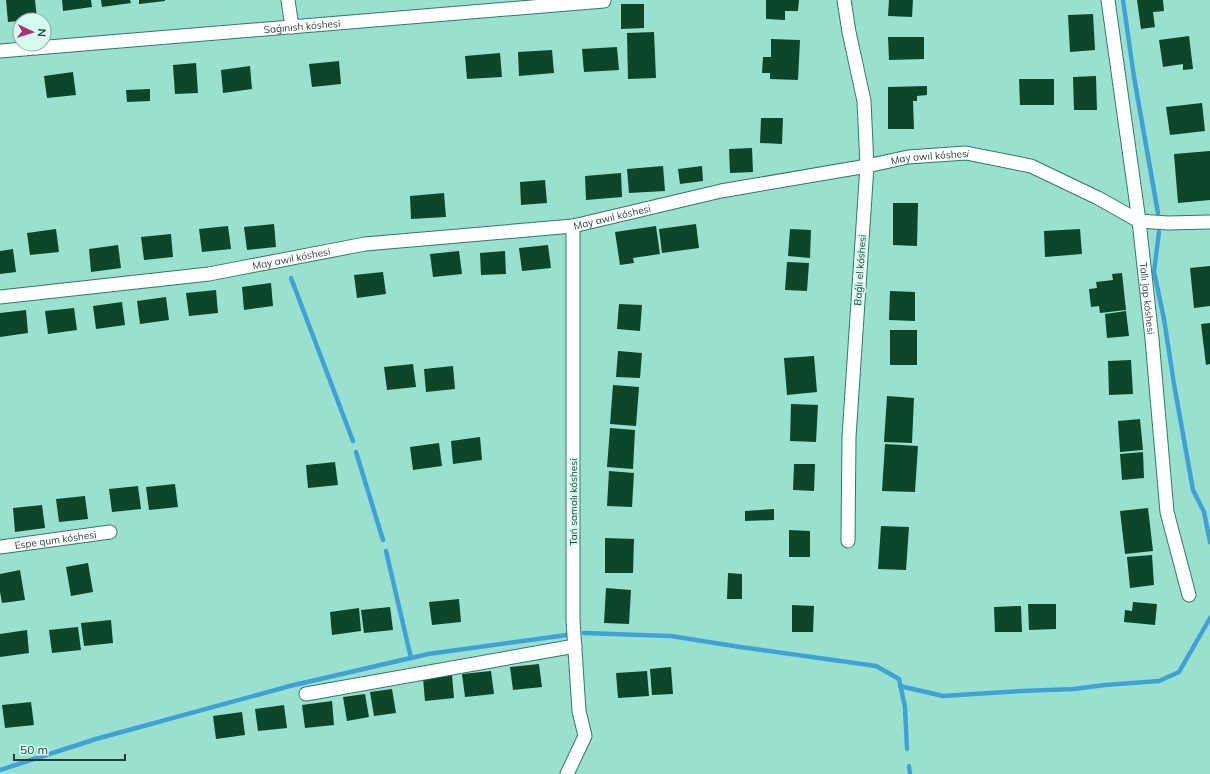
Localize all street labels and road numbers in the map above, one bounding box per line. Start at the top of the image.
street label: Saǵınısh kóshesi [263,16,341,36]
street label: May awıl kóshesi [889,146,970,167]
street label: May awıl kóshesi [572,201,652,232]
street label: Baǵlı el kóshesi [851,234,869,306]
street label: May awıl kóshesi [251,244,331,272]
street label: Tallı jap kóshesi [1137,262,1158,335]
street label: Tań samalı kóshesi [567,458,580,546]
street label: Espe qum kóshesi [14,527,97,551]

